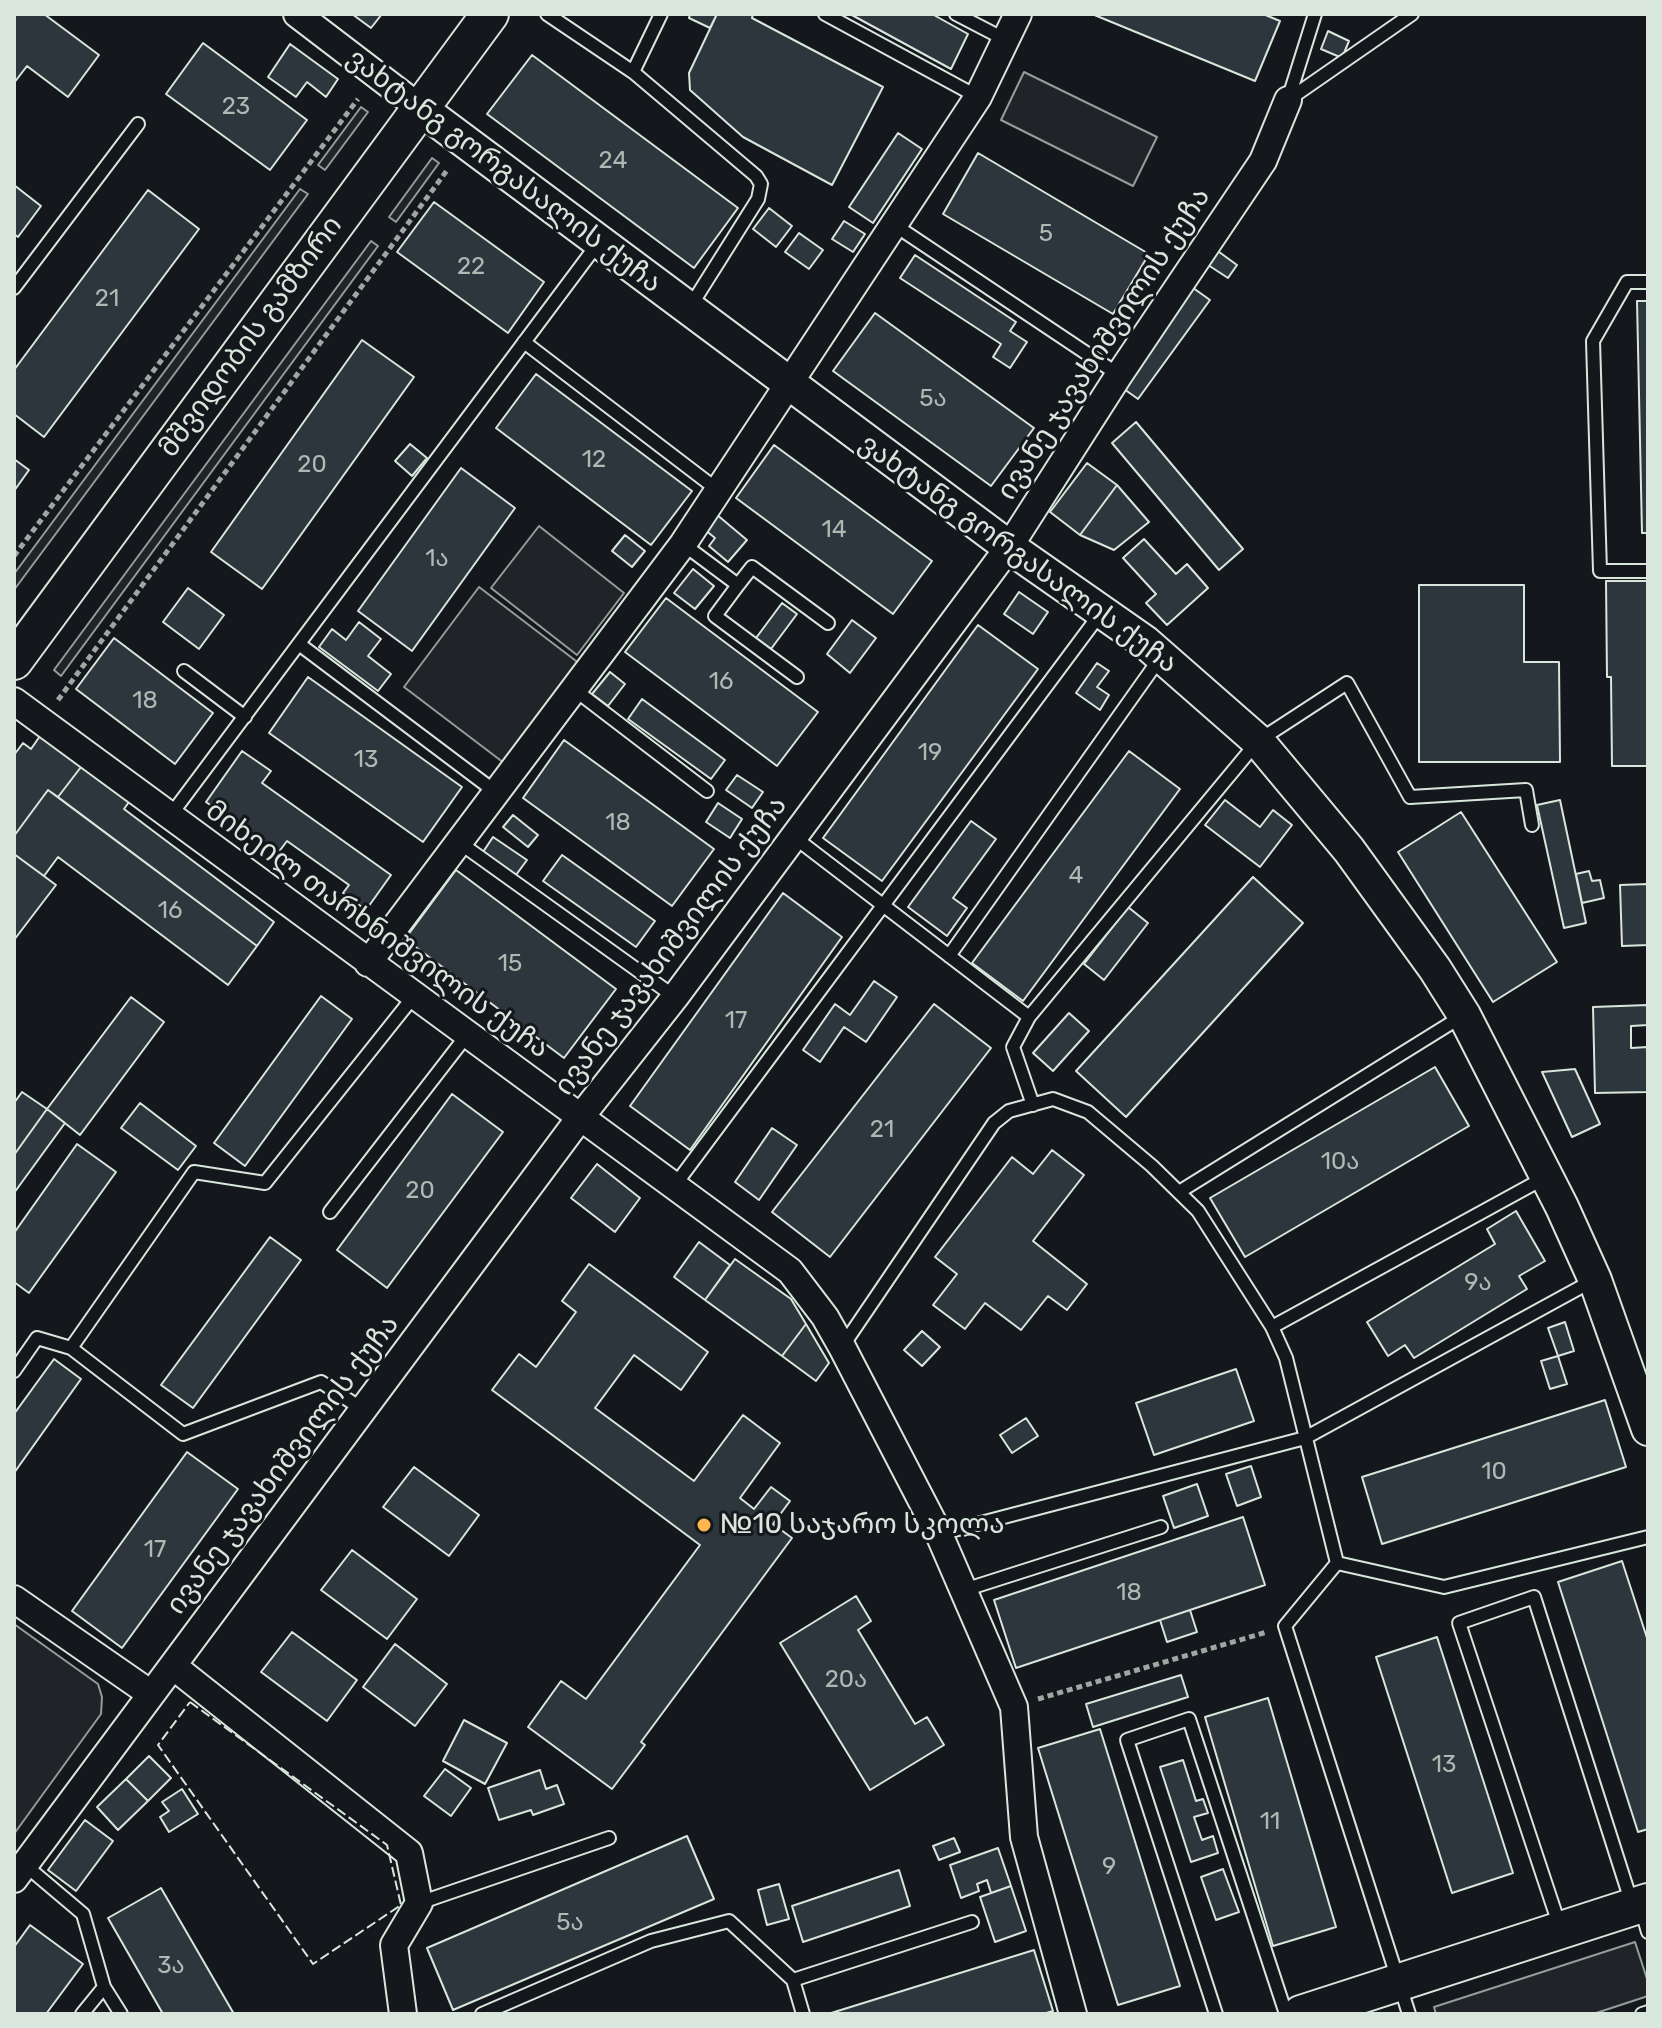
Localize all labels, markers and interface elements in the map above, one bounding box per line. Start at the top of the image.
street label: ვახტანგ გორგასალის ქუჩა [340,42,668,300]
house number: 23 [222,93,250,121]
house number: 24 [599,147,627,175]
street label: ივანე ჯავახიშვილის ქუჩა [990,181,1218,507]
street label: მშვიდობის გამზირი [152,210,350,464]
house number: 5 [1039,220,1053,248]
house number: 22 [457,253,485,281]
house number: 21 [95,285,119,313]
house number: 5ა [919,385,947,413]
street label: ვახტანგ გორგასალის ქუჩა [852,427,1184,681]
house number: 12 [582,446,606,474]
house number: 20 [297,451,327,479]
house number: 14 [821,516,847,544]
house number: 1ა [425,545,449,573]
house number: 16 [709,668,733,696]
house number: 18 [132,687,158,715]
house number: 19 [918,739,942,767]
house number: 13 [354,746,378,774]
street label: ივანე ჯავახიშვილის ქუჩა [547,790,795,1102]
street label: მიხეილ თარხნიშვილის ქუჩა [199,794,555,1066]
house number: 18 [605,809,631,837]
house number: 4 [1069,862,1083,890]
house number: 16 [158,897,182,925]
house number: 15 [498,950,522,978]
house number: 17 [725,1007,747,1035]
house number: 21 [870,1116,894,1144]
house number: 10ა [1321,1148,1359,1176]
house number: 20 [405,1177,435,1205]
house number: 9ა [1464,1269,1492,1297]
street label: ივანე ჯავახიშვილის ქუჩა [159,1309,407,1621]
house number: 10 [1481,1458,1507,1486]
place label: №10 საჯარო სკოლა [720,1508,1005,1542]
marker: №10 საჯარო სკოლა [695,1516,713,1534]
house number: 17 [144,1536,166,1564]
house number: 18 [1116,1579,1142,1607]
house number: 20ა [825,1666,867,1694]
house number: 13 [1432,1751,1456,1779]
house number: 11 [1260,1808,1280,1836]
house number: 9 [1102,1853,1116,1881]
house number: 5ა [556,1909,584,1937]
house number: 3ა [157,1952,185,1980]

